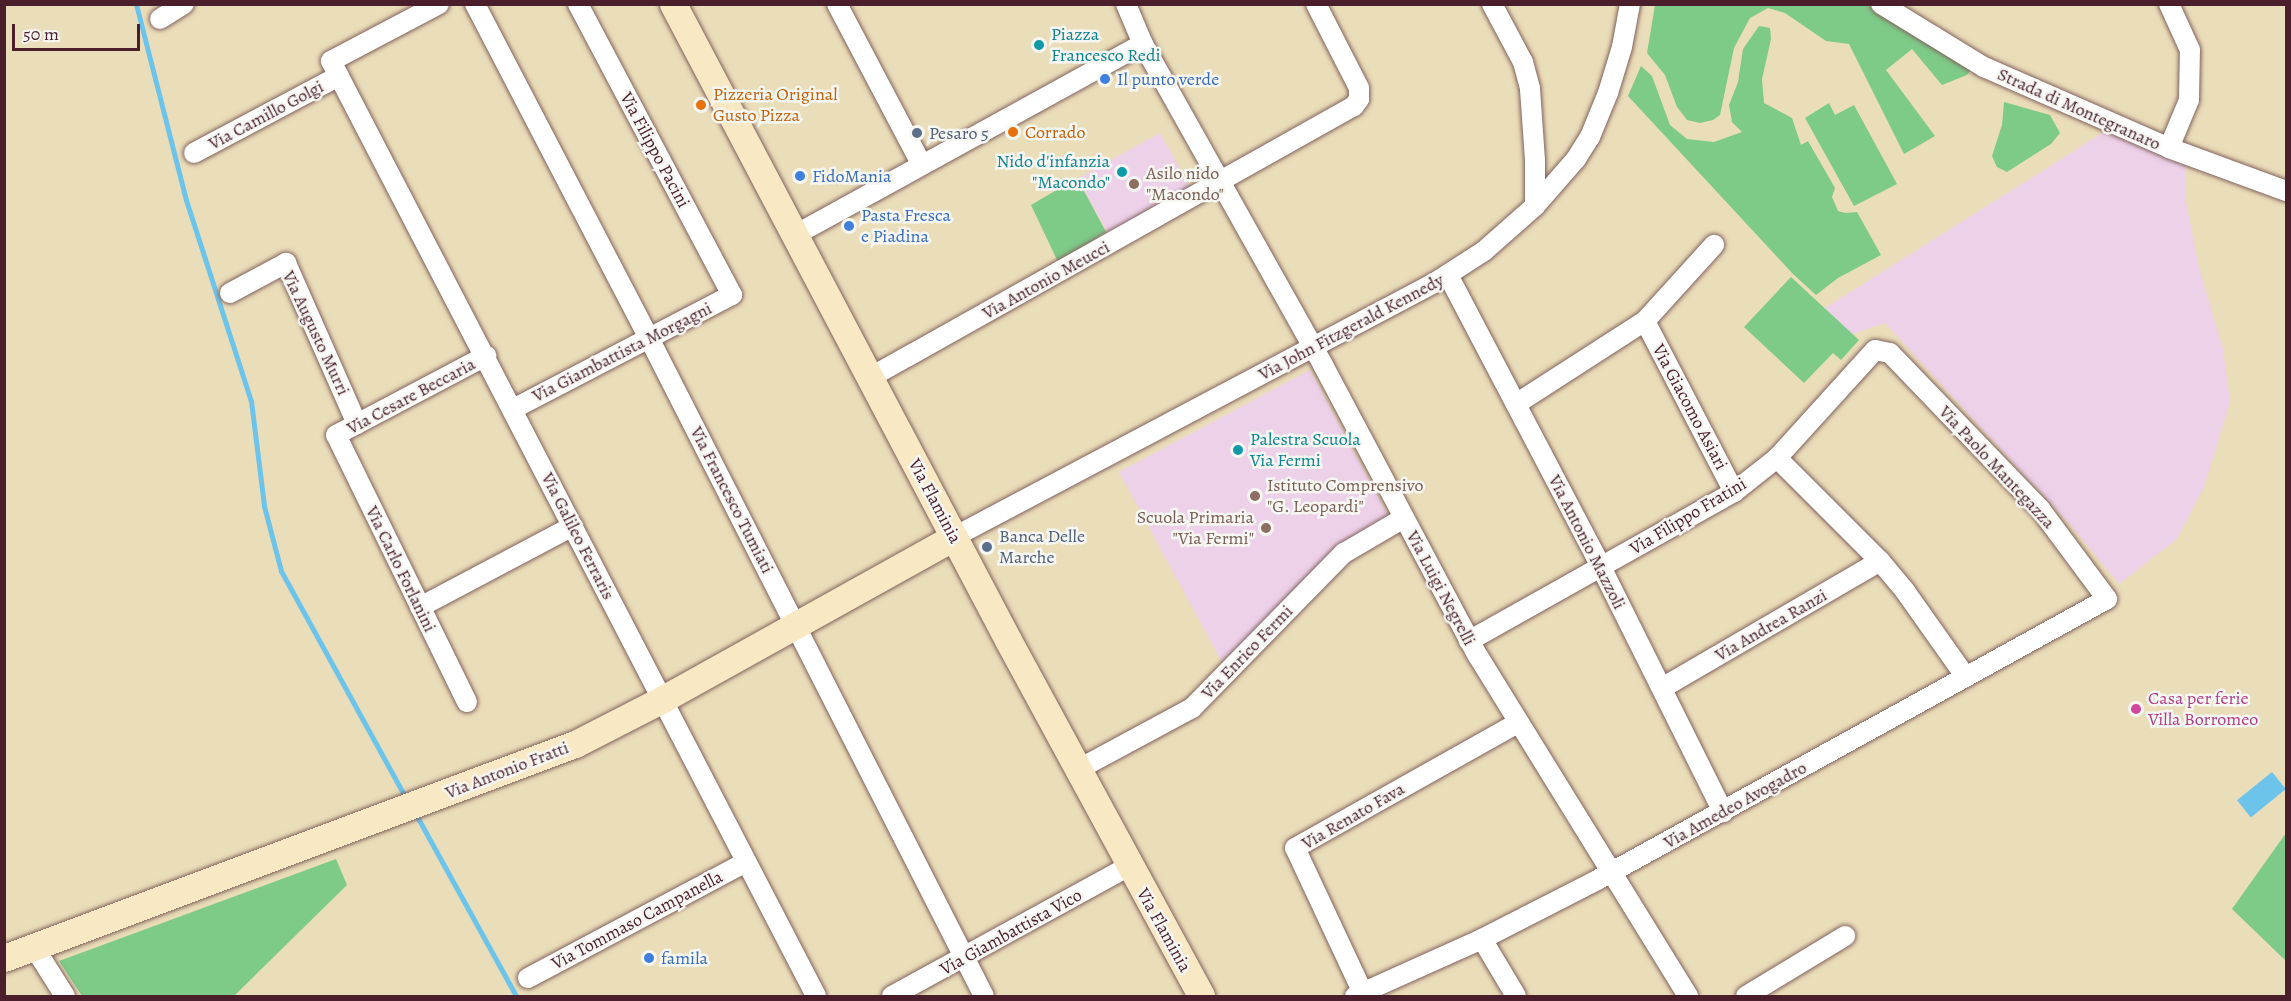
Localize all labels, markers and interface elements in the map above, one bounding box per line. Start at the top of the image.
scale bar [15,12,142,50]
text: 50 m [23,22,59,46]
place label: Piazza Francesco Redi [1051,24,1161,66]
marker: Piazza Francesco Redi [1032,38,1046,52]
street label: Strada di Montegranaro [1994,63,2164,155]
place label: Il punto verde [1117,68,1219,90]
marker: Il punto verde [1098,72,1112,86]
street label: Via Camillo Golgi [205,76,327,154]
place label: Pizzeria Original Gusto Pizza [713,84,838,127]
street label: Via Filippo Pacini [615,89,695,211]
marker: Pizzeria Original Gusto Pizza [694,98,708,112]
place label: Corrado [1025,121,1085,143]
place label: Pesaro 5 [929,122,989,144]
marker: Corrado [1006,125,1020,139]
marker: Pesaro 5 [910,126,924,140]
place label: Nido d'infanzia "Macondo" [996,151,1110,194]
place label: Asilo nido "Macondo" [1146,163,1224,206]
place label: FidoMania [812,165,891,187]
marker: Nido d'infanzia "Macondo" [1115,165,1129,179]
marker: FidoMania [793,169,807,183]
marker: Asilo nido "Macondo" [1127,177,1141,191]
place label: Pasta Fresca e Piadina [861,205,951,248]
marker: Pasta Fresca e Piadina [842,219,856,233]
street label: Via Antonio Meucci [978,236,1114,324]
street label: Via Augusto Murri [278,267,354,399]
street label: Via John Fitzgerald Kennedy [1255,269,1447,385]
street label: Via Giambattista Morgagni [529,297,715,407]
street label: Via Giacomo Asiari [1648,340,1732,474]
street label: Via Cesare Beccaria [343,353,479,439]
street label: Via Paolo Mantegazza [1934,401,2060,533]
street label: Via Francesco Tumiati [686,423,778,577]
place label: Palestra Scuola Via Fermi [1250,429,1361,472]
marker: Palestra Scuola Via Fermi [1231,443,1245,457]
street label: Via Flaminia [904,455,966,547]
street label: Via Galileo Ferraris [537,469,619,603]
street label: Via Antonio Mazzoli [1544,471,1630,613]
street label: Via Filippo Fratini [1626,473,1750,559]
place label: Istituto Comprensivo "G. Leopardi" [1267,475,1424,518]
marker: Istituto Comprensivo "G. Leopardi" [1248,489,1262,503]
street label: Via Carlo Forlanini [361,502,441,636]
place label: Scuola Primaria "Via Fermi" [1137,507,1254,550]
marker: Scuola Primaria "Via Fermi" [1259,521,1273,535]
place label: Banca Delle Marche [999,526,1085,568]
street label: Via Luigi Negrelli [1402,527,1480,649]
marker: Banca Delle Marche [980,540,994,554]
street label: Via Andrea Ranzi [1711,584,1831,666]
street label: Via Enrico Fermi [1197,600,1297,704]
place label: Casa per ferie Villa Borromeo [2148,688,2258,730]
marker: Casa per ferie Villa Borromeo [2129,702,2143,716]
street label: Via Antonio Fratti [442,737,572,803]
street label: Via Amedeo Avogadro [1660,757,1810,853]
street label: Via Renato Fava [1298,778,1408,854]
street label: Via Tommaso Campanella [548,866,726,974]
street label: Via Giambattista Vico [936,884,1086,980]
street label: Via Flaminia [1132,884,1196,976]
place label: famila [661,947,708,969]
marker: famila [642,951,656,965]

